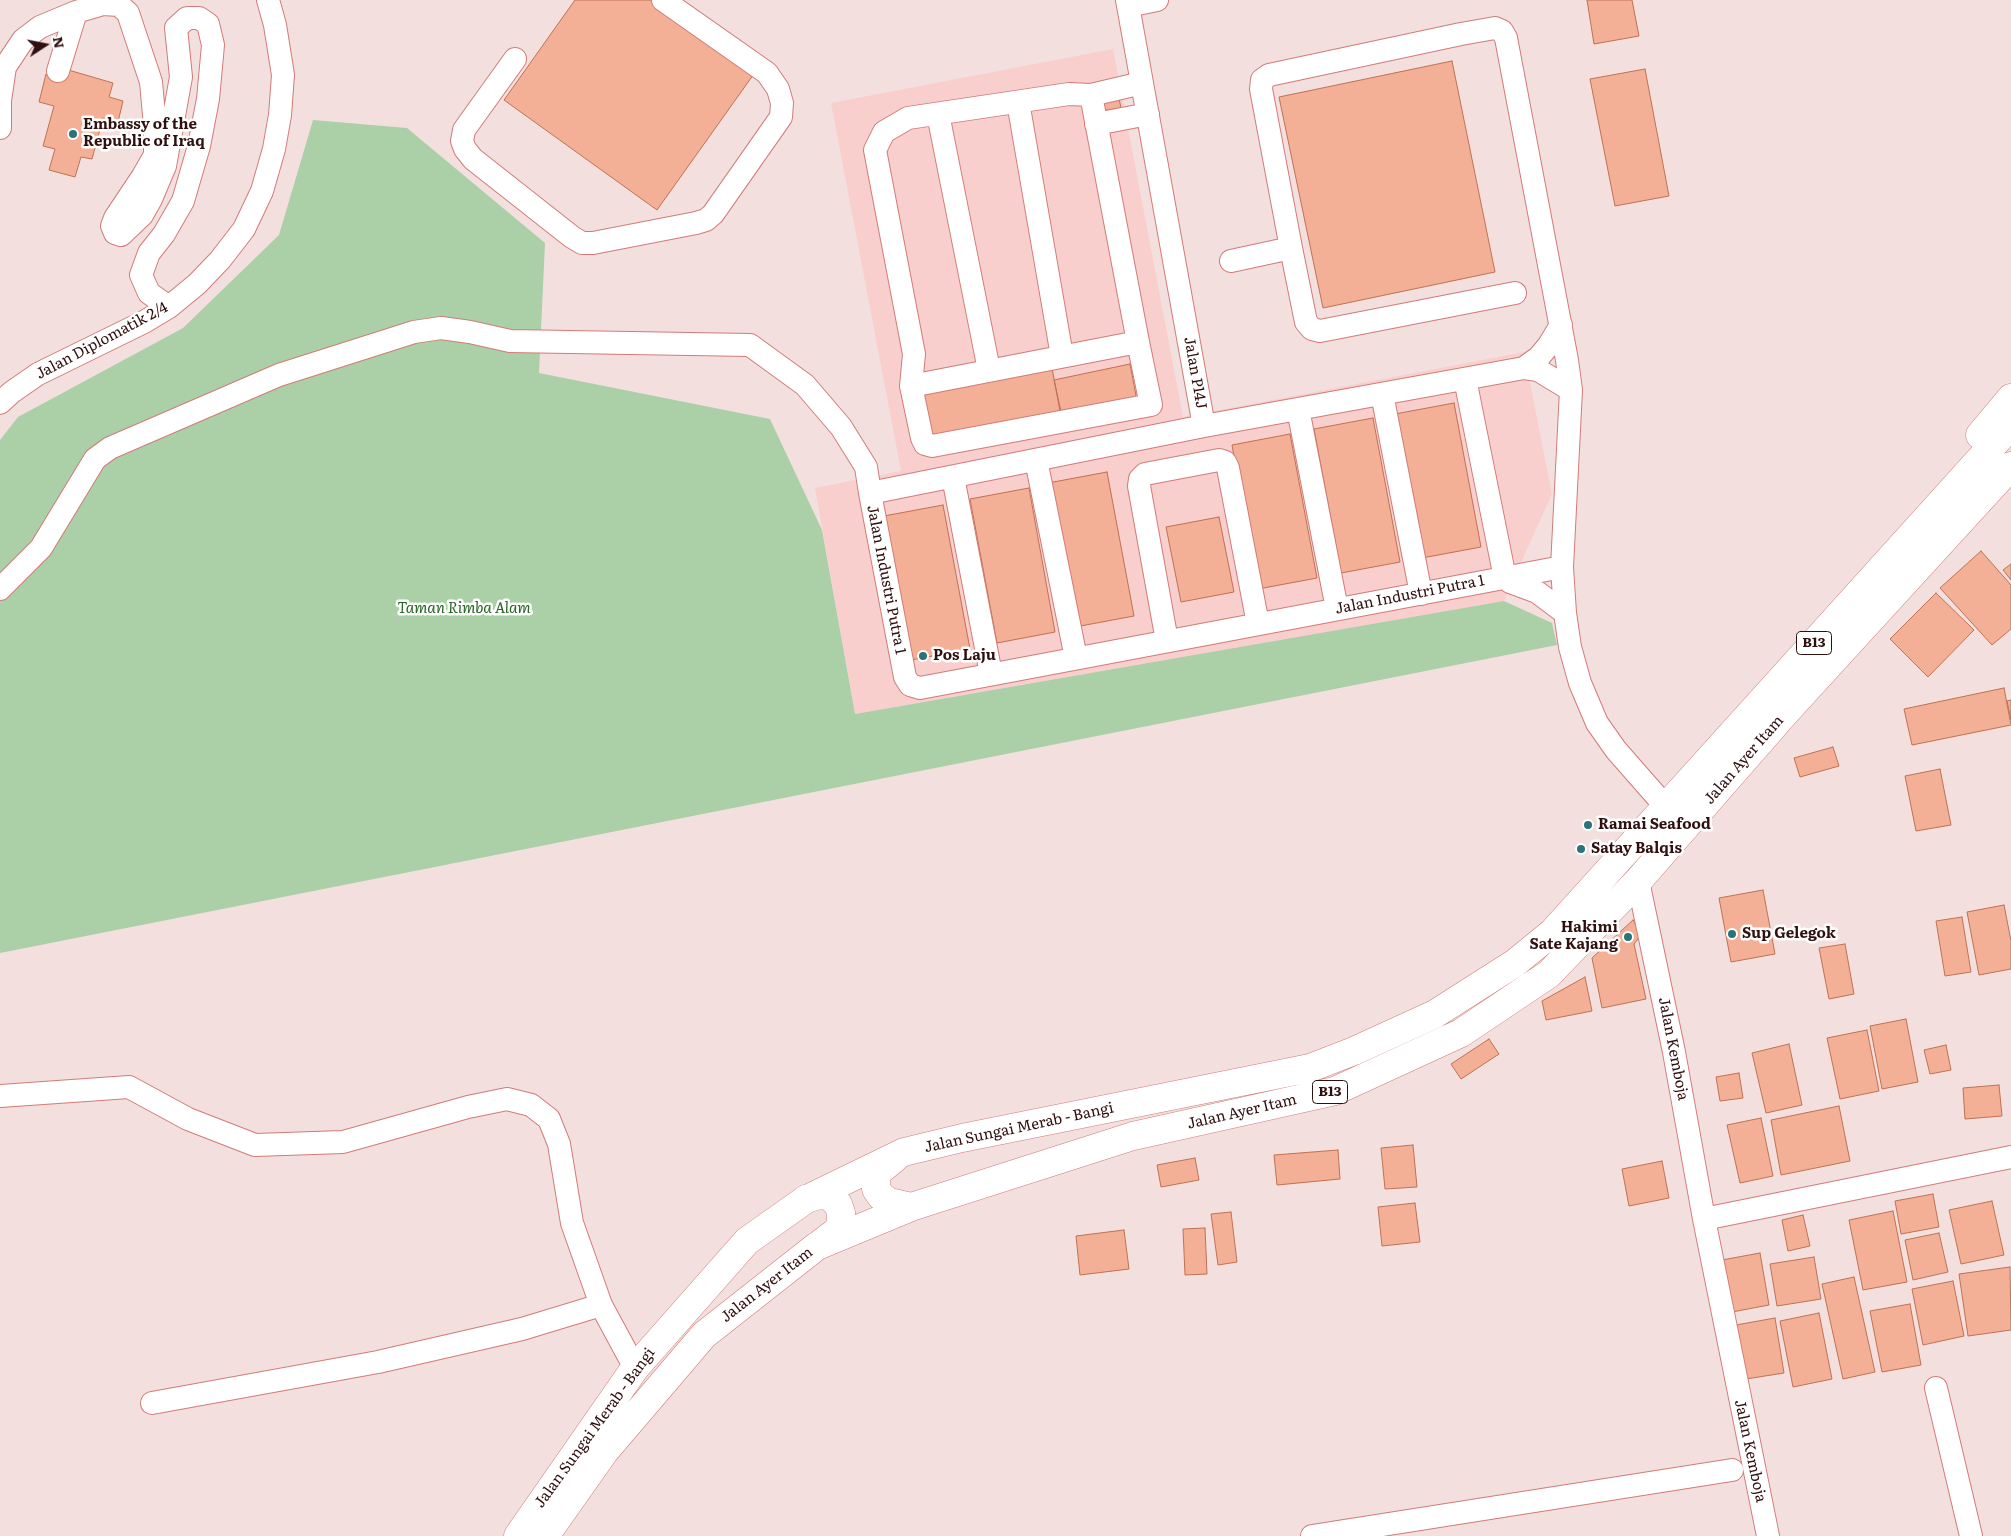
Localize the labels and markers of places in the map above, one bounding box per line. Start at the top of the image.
place label: Embassy of the Republic of Iraq [83,116,205,151]
marker: Embassy of the Republic of Iraq [67,128,79,140]
place label: Pos Laju [933,647,996,665]
marker: Pos Laju [917,650,929,662]
place label: Ramai Seafood [1598,816,1711,834]
marker: Ramai Seafood [1582,819,1594,831]
place label: Satay Balqis [1591,840,1682,858]
marker: Satay Balqis [1575,843,1587,855]
place label: Hakimi Sate Kajang [1530,919,1618,954]
place label: Sup Gelegok [1742,925,1836,943]
marker: Sup Gelegok [1726,928,1738,940]
marker: Hakimi Sate Kajang [1622,931,1634,943]

